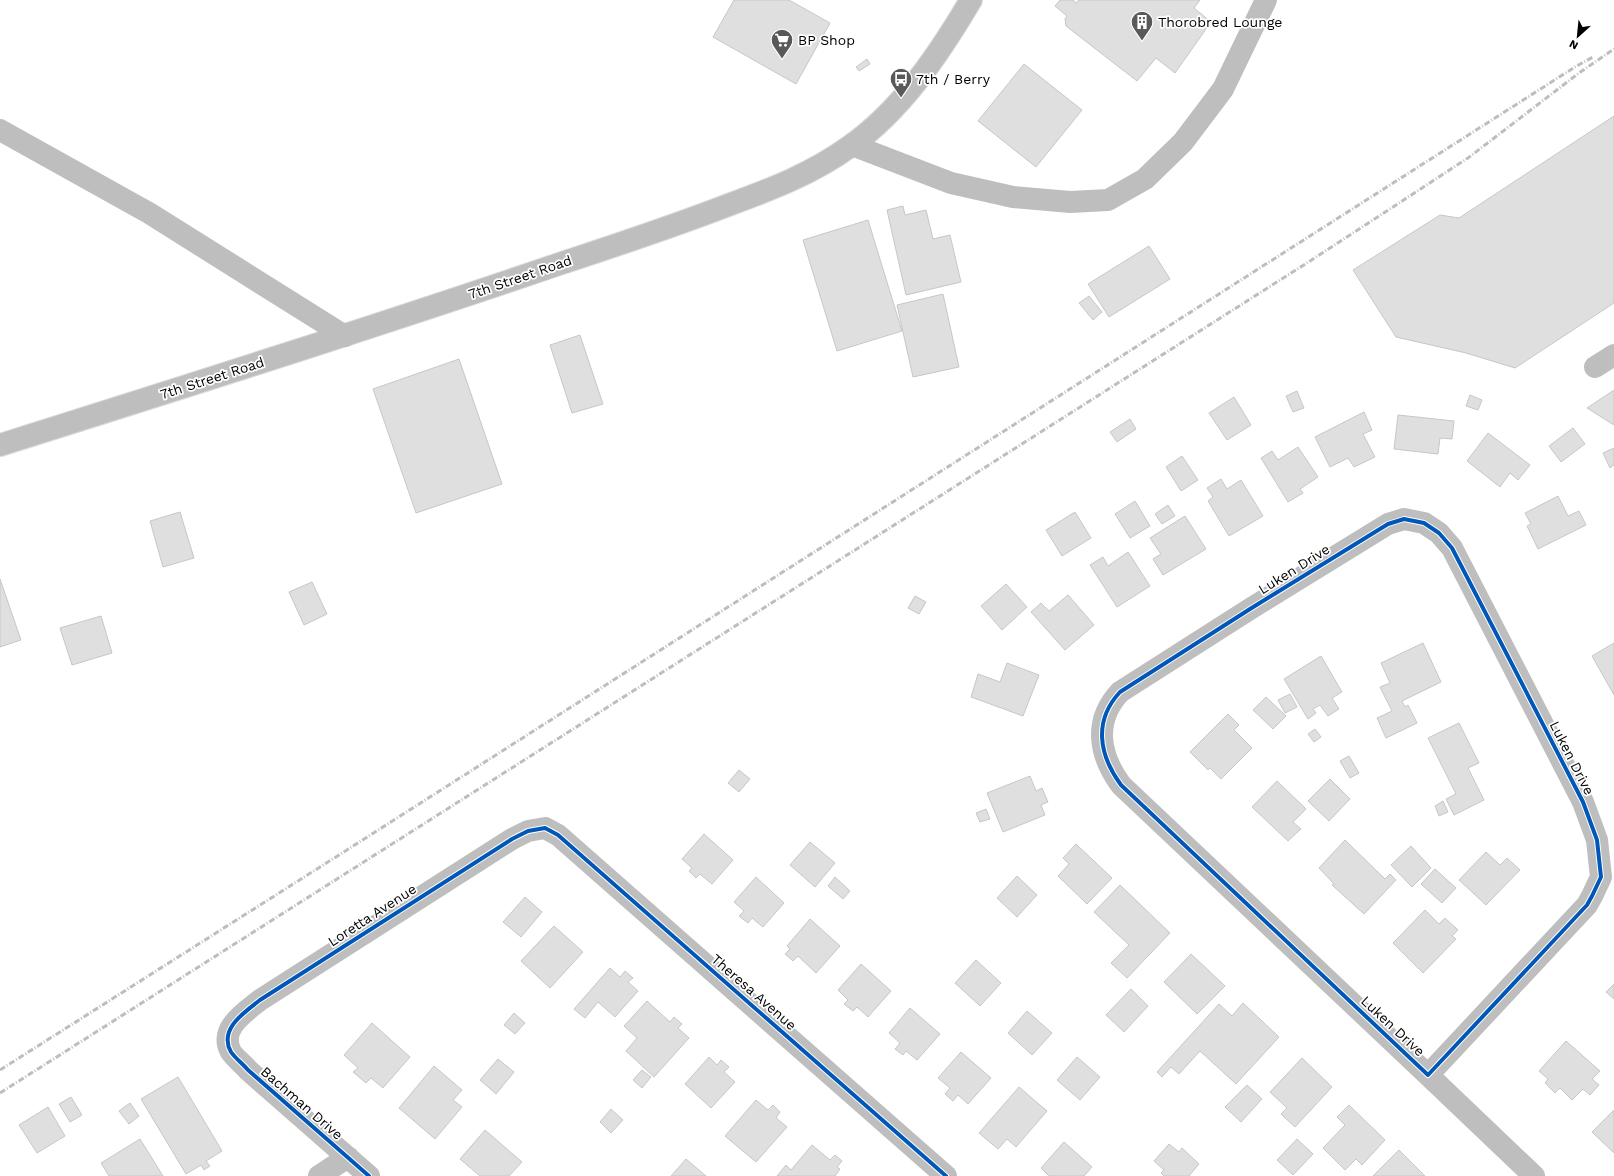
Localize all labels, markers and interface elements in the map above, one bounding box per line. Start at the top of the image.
building icon: Thorobred Lounge [1129,9,1155,42]
place label: Thorobred Lounge [1158,14,1282,30]
north arrow [1558,16,1598,56]
supermarket icon: BP Shop [769,27,795,60]
place label: BP Shop [798,32,855,48]
text: N [1567,37,1580,52]
bus stop icon: 7th / Berry [888,66,914,99]
place label: 7th / Berry [916,71,991,87]
street label: 7th Street Road [466,252,574,302]
street label: 7th Street Road [158,354,266,402]
street label: Luken Drive [1255,541,1333,597]
street label: Luken Drive [1547,718,1597,798]
street label: Loretta Avenue [325,880,419,950]
street label: Theresa Avenue [708,951,800,1033]
street label: Luken Drive [1358,993,1428,1059]
street label: Bachman Drive [258,1063,346,1143]

